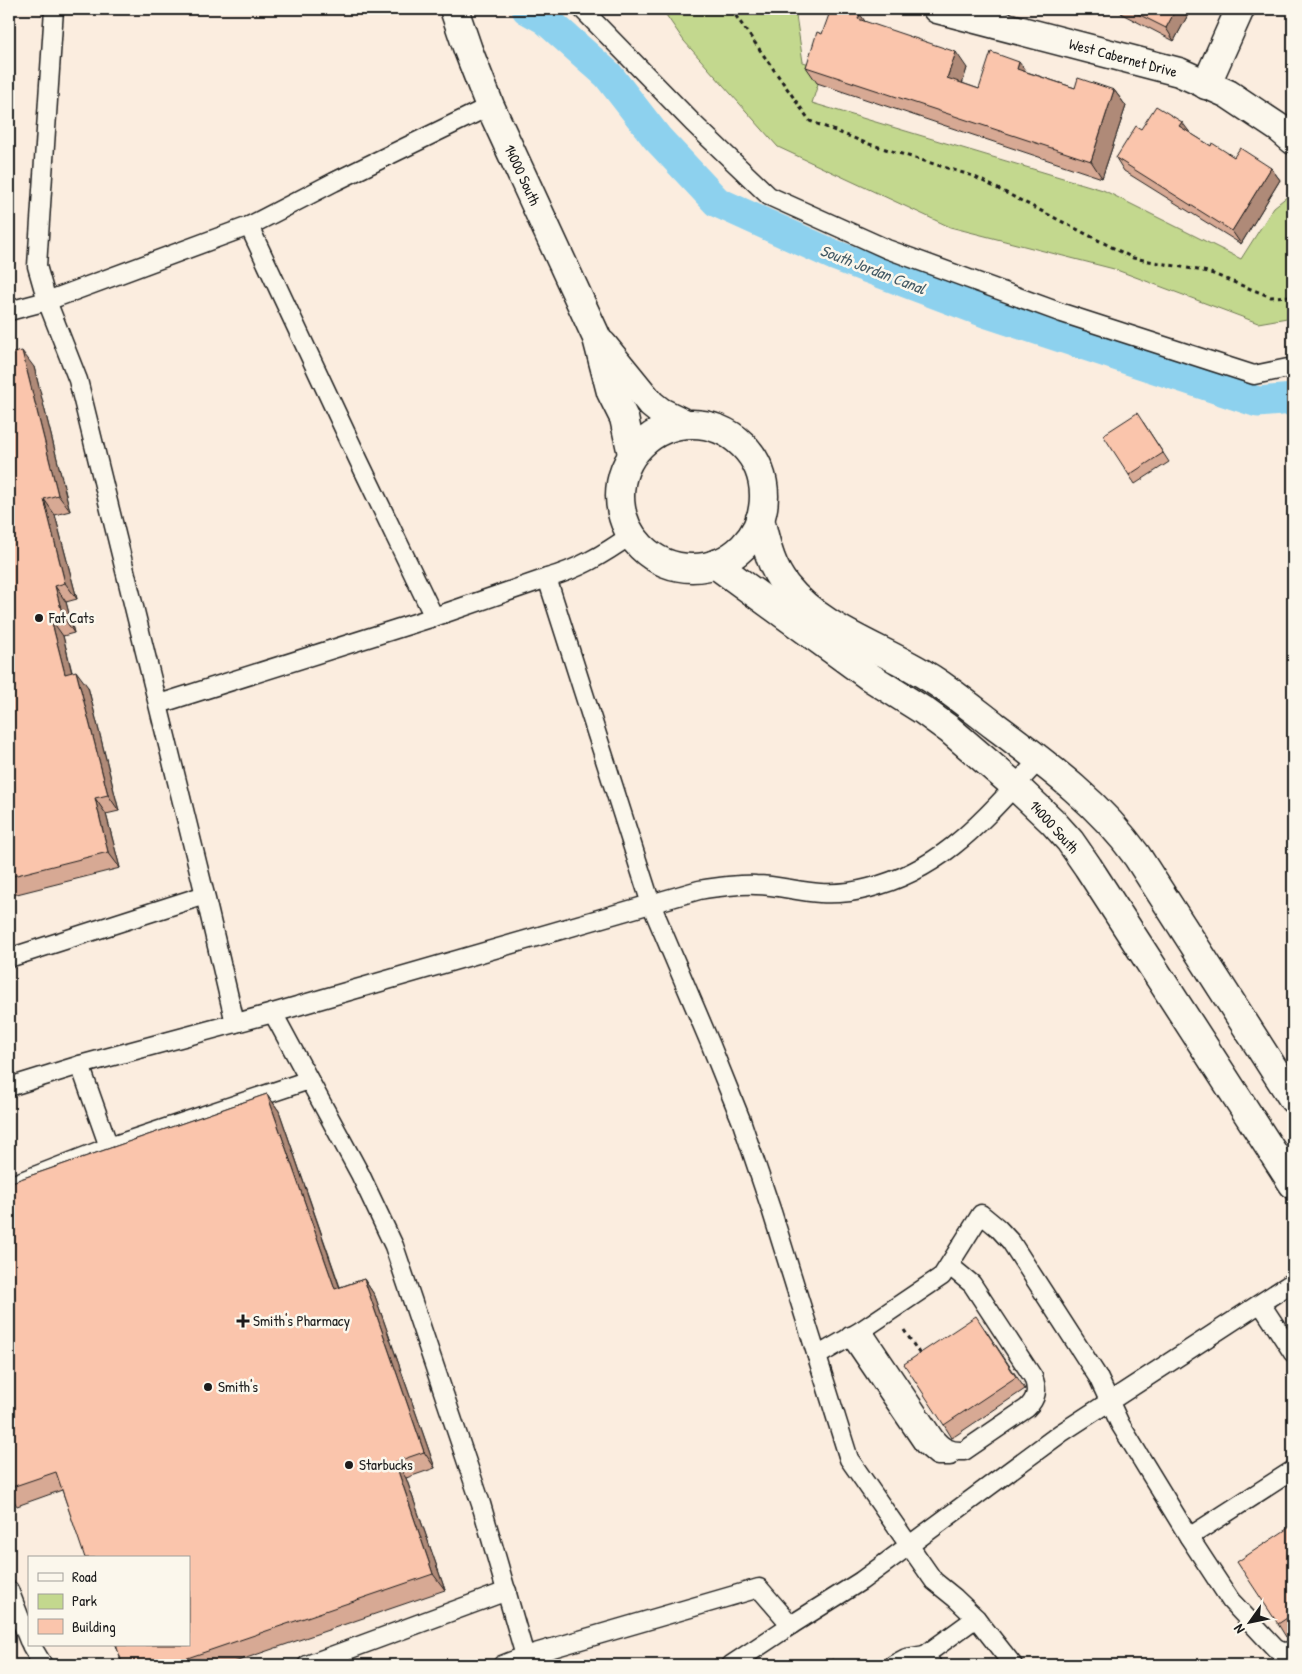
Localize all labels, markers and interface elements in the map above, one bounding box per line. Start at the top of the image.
street label: West Cabernet Drive [1067,33,1180,82]
street label: 14000 South [499,141,546,209]
water label: South Jordan Canal [817,239,929,299]
place label: Fat Cats [48,607,94,628]
marker: Fat Cats [33,612,45,624]
street label: 14000 South [1025,795,1084,858]
place label: Smith's Pharmacy [253,1310,350,1331]
marker: Smith's Pharmacy [237,1315,249,1327]
place label: Smith's [218,1376,258,1397]
marker: Smith's [202,1381,214,1393]
place label: Starbucks [359,1454,413,1475]
marker: Starbucks [343,1459,355,1471]
legend [28,1556,190,1646]
text: Road [72,1566,97,1587]
text: Park [72,1590,97,1611]
north arrow [1224,1596,1274,1646]
text: Building [72,1616,116,1637]
text: N [1228,1621,1249,1638]

